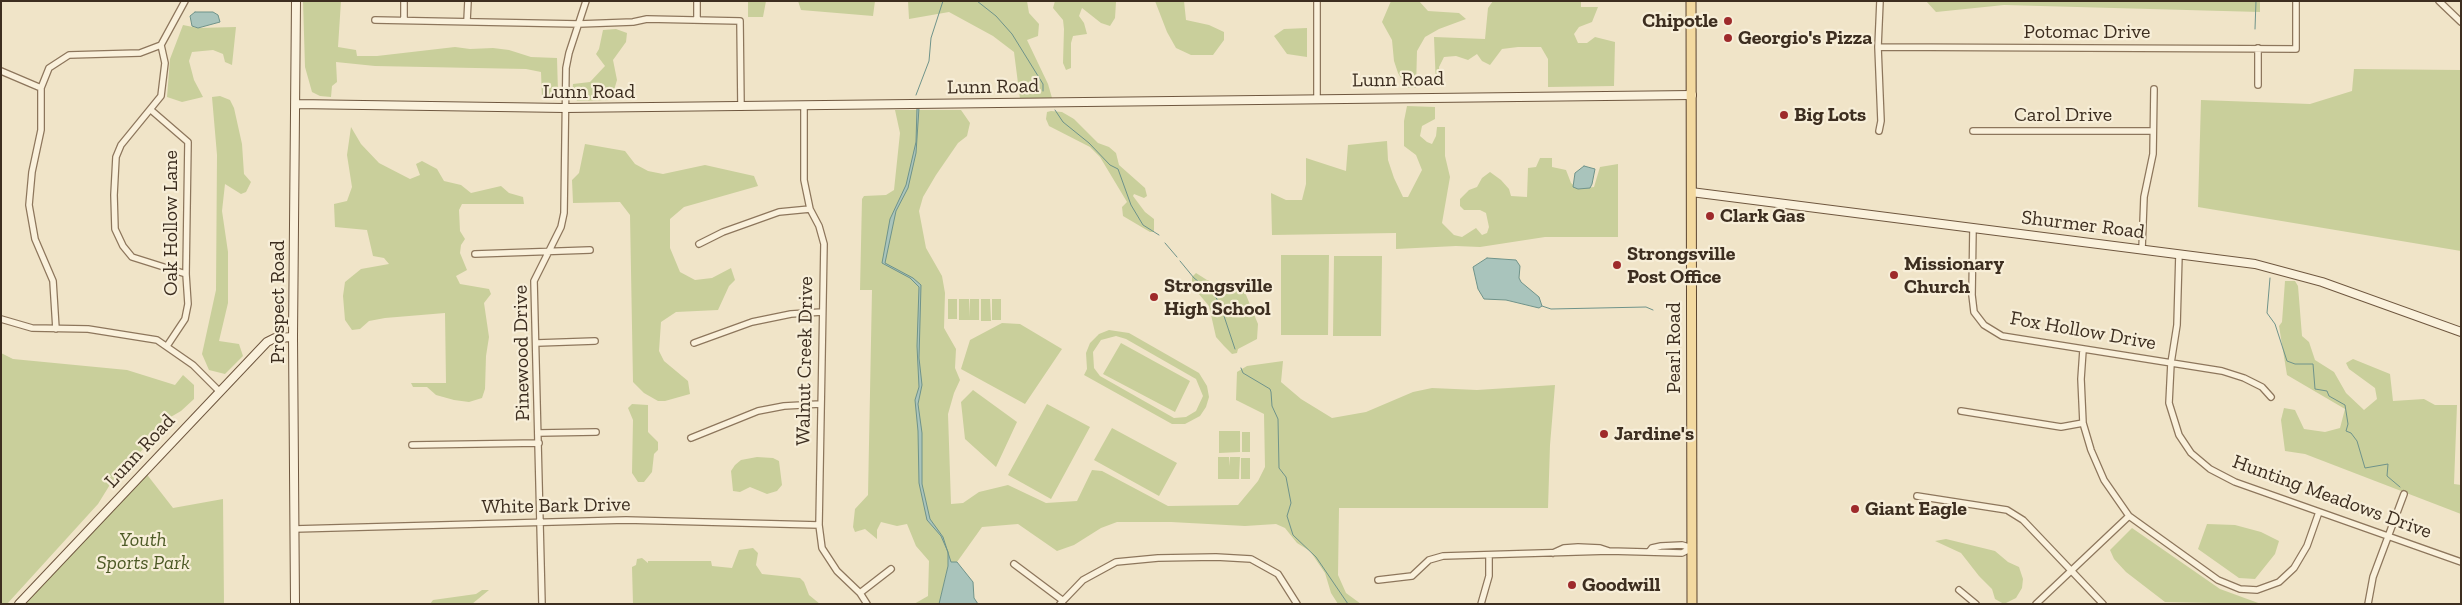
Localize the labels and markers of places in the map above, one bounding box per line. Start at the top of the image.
place label: Chipotle [1642,9,1718,33]
marker: Chipotle [1722,15,1734,27]
place label: Georgio's Pizza [1738,26,1872,50]
marker: Georgio's Pizza [1722,32,1734,44]
place label: Big Lots [1794,103,1866,127]
marker: Big Lots [1778,109,1790,121]
place label: Clark Gas [1720,204,1805,228]
marker: Clark Gas [1704,210,1716,222]
place label: Strongsville Post Office [1627,242,1735,289]
place label: Missionary Church [1904,252,2004,299]
marker: Strongsville Post Office [1611,259,1623,271]
marker: Missionary Church [1888,269,1900,281]
place label: Strongsville High School [1164,274,1272,321]
marker: Strongsville High School [1148,291,1160,303]
place label: Jardine's [1614,422,1694,446]
marker: Jardine's [1598,428,1610,440]
place label: Giant Eagle [1865,497,1967,521]
marker: Giant Eagle [1849,503,1861,515]
place label: Goodwill [1582,573,1660,597]
marker: Goodwill [1566,579,1578,591]

